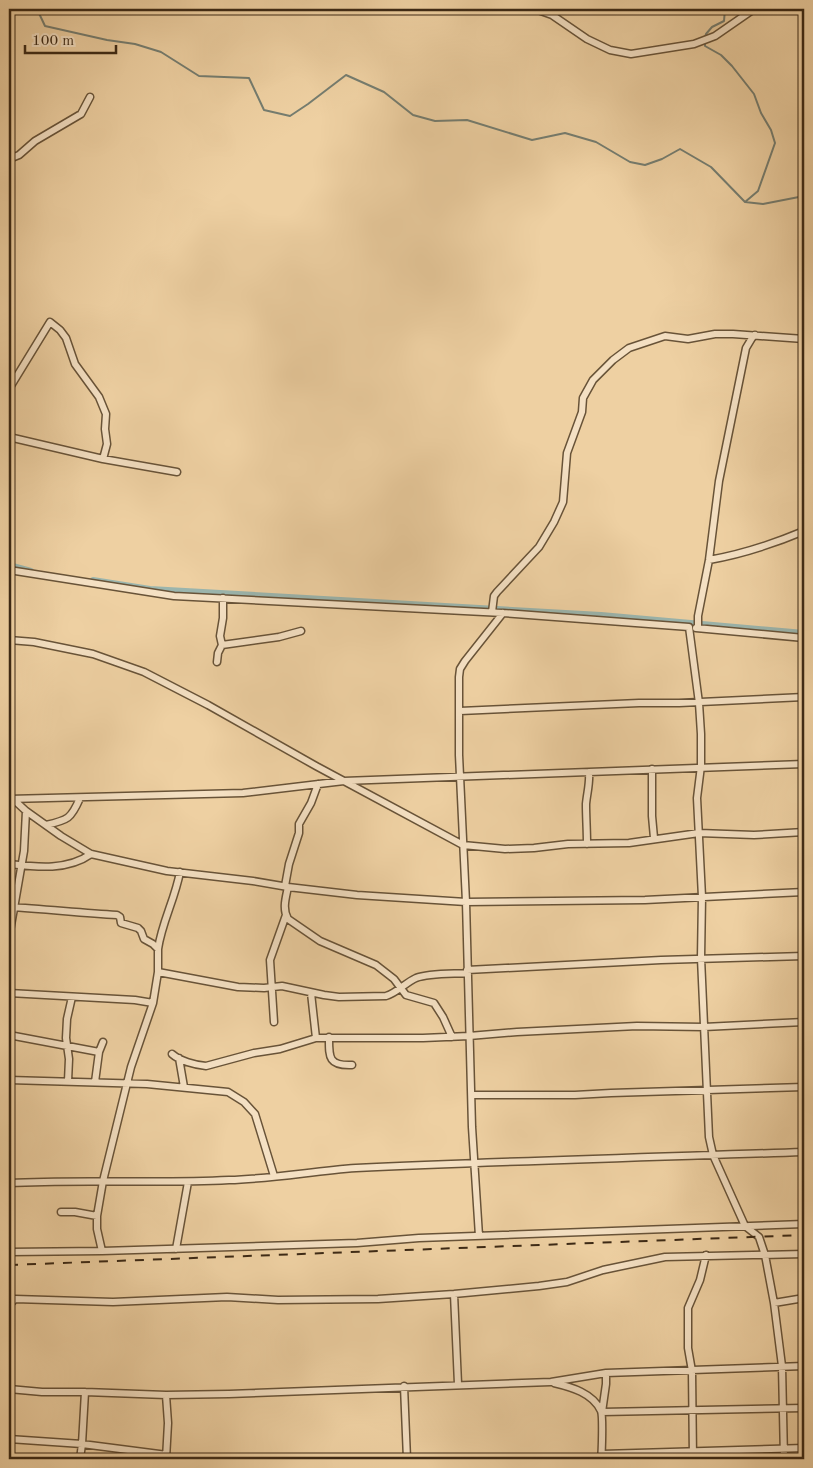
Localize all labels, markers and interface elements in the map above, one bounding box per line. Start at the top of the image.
scale bar [25,22,116,54]
text: 100 m [32,34,74,49]

